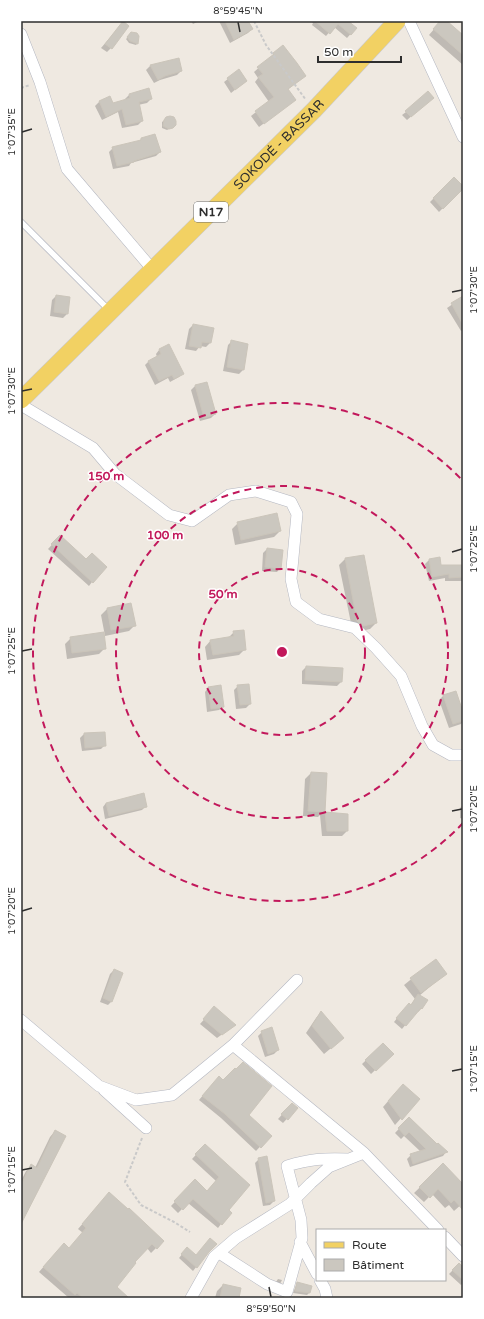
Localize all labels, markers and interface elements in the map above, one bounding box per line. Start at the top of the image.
text: 8°59'45"N [213,5,263,17]
scale bar [318,38,401,64]
text: 50 m [324,45,353,59]
street label: SOKODÉ - BASSAR [230,96,328,193]
text: 1°07'35"E [6,108,18,156]
road number: N17 [194,202,228,222]
text: 1°07'30"E [468,266,480,314]
text: 1°07'30"E [6,367,18,415]
text: 150 m [88,469,124,483]
text: 1°07'25"E [468,525,480,573]
text: 100 m [147,528,183,542]
text: 50 m [208,587,238,601]
text: 1°07'25"E [6,627,18,675]
centre of rings [275,645,289,659]
text: 1°07'20"E [468,785,480,833]
text: 1°07'20"E [6,887,18,935]
text: 1°07'15"E [468,1045,480,1093]
text: 1°07'15"E [6,1146,18,1194]
legend [316,1229,446,1281]
text: Route [352,1238,387,1252]
text: Bâtiment [352,1258,404,1272]
text: 8°59'50"N [246,1303,296,1315]

